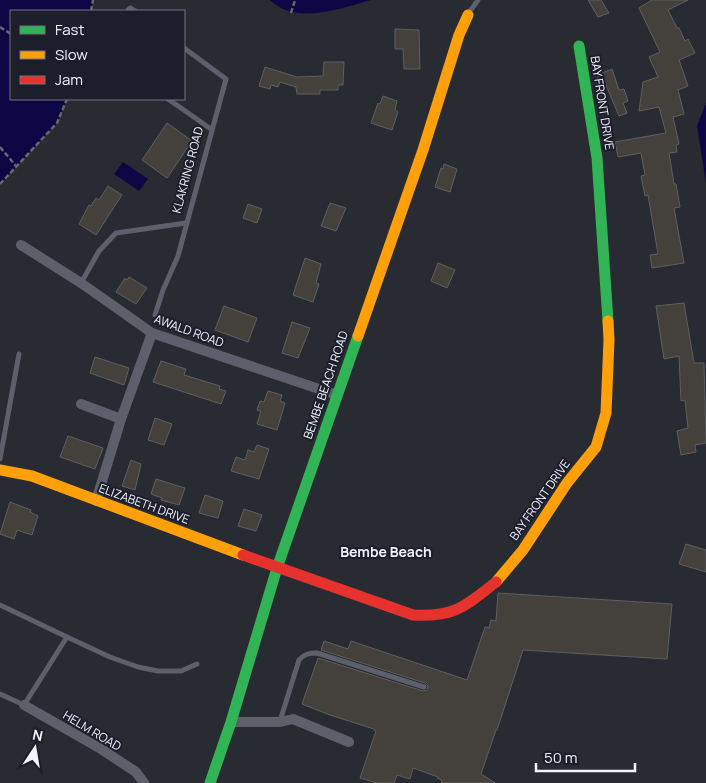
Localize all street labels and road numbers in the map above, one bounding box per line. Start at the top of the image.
street label: BAY FRONT DRIVE [587,55,618,151]
street label: KLAKRING ROAD [168,125,207,215]
street label: AWALD ROAD [152,310,226,351]
street label: BEMBE BEACH ROAD [299,329,352,441]
street label: BAY FRONT DRIVE [505,456,574,544]
street label: ELIZABETH DRIVE [97,479,192,528]
street label: HELM ROAD [60,706,125,755]

